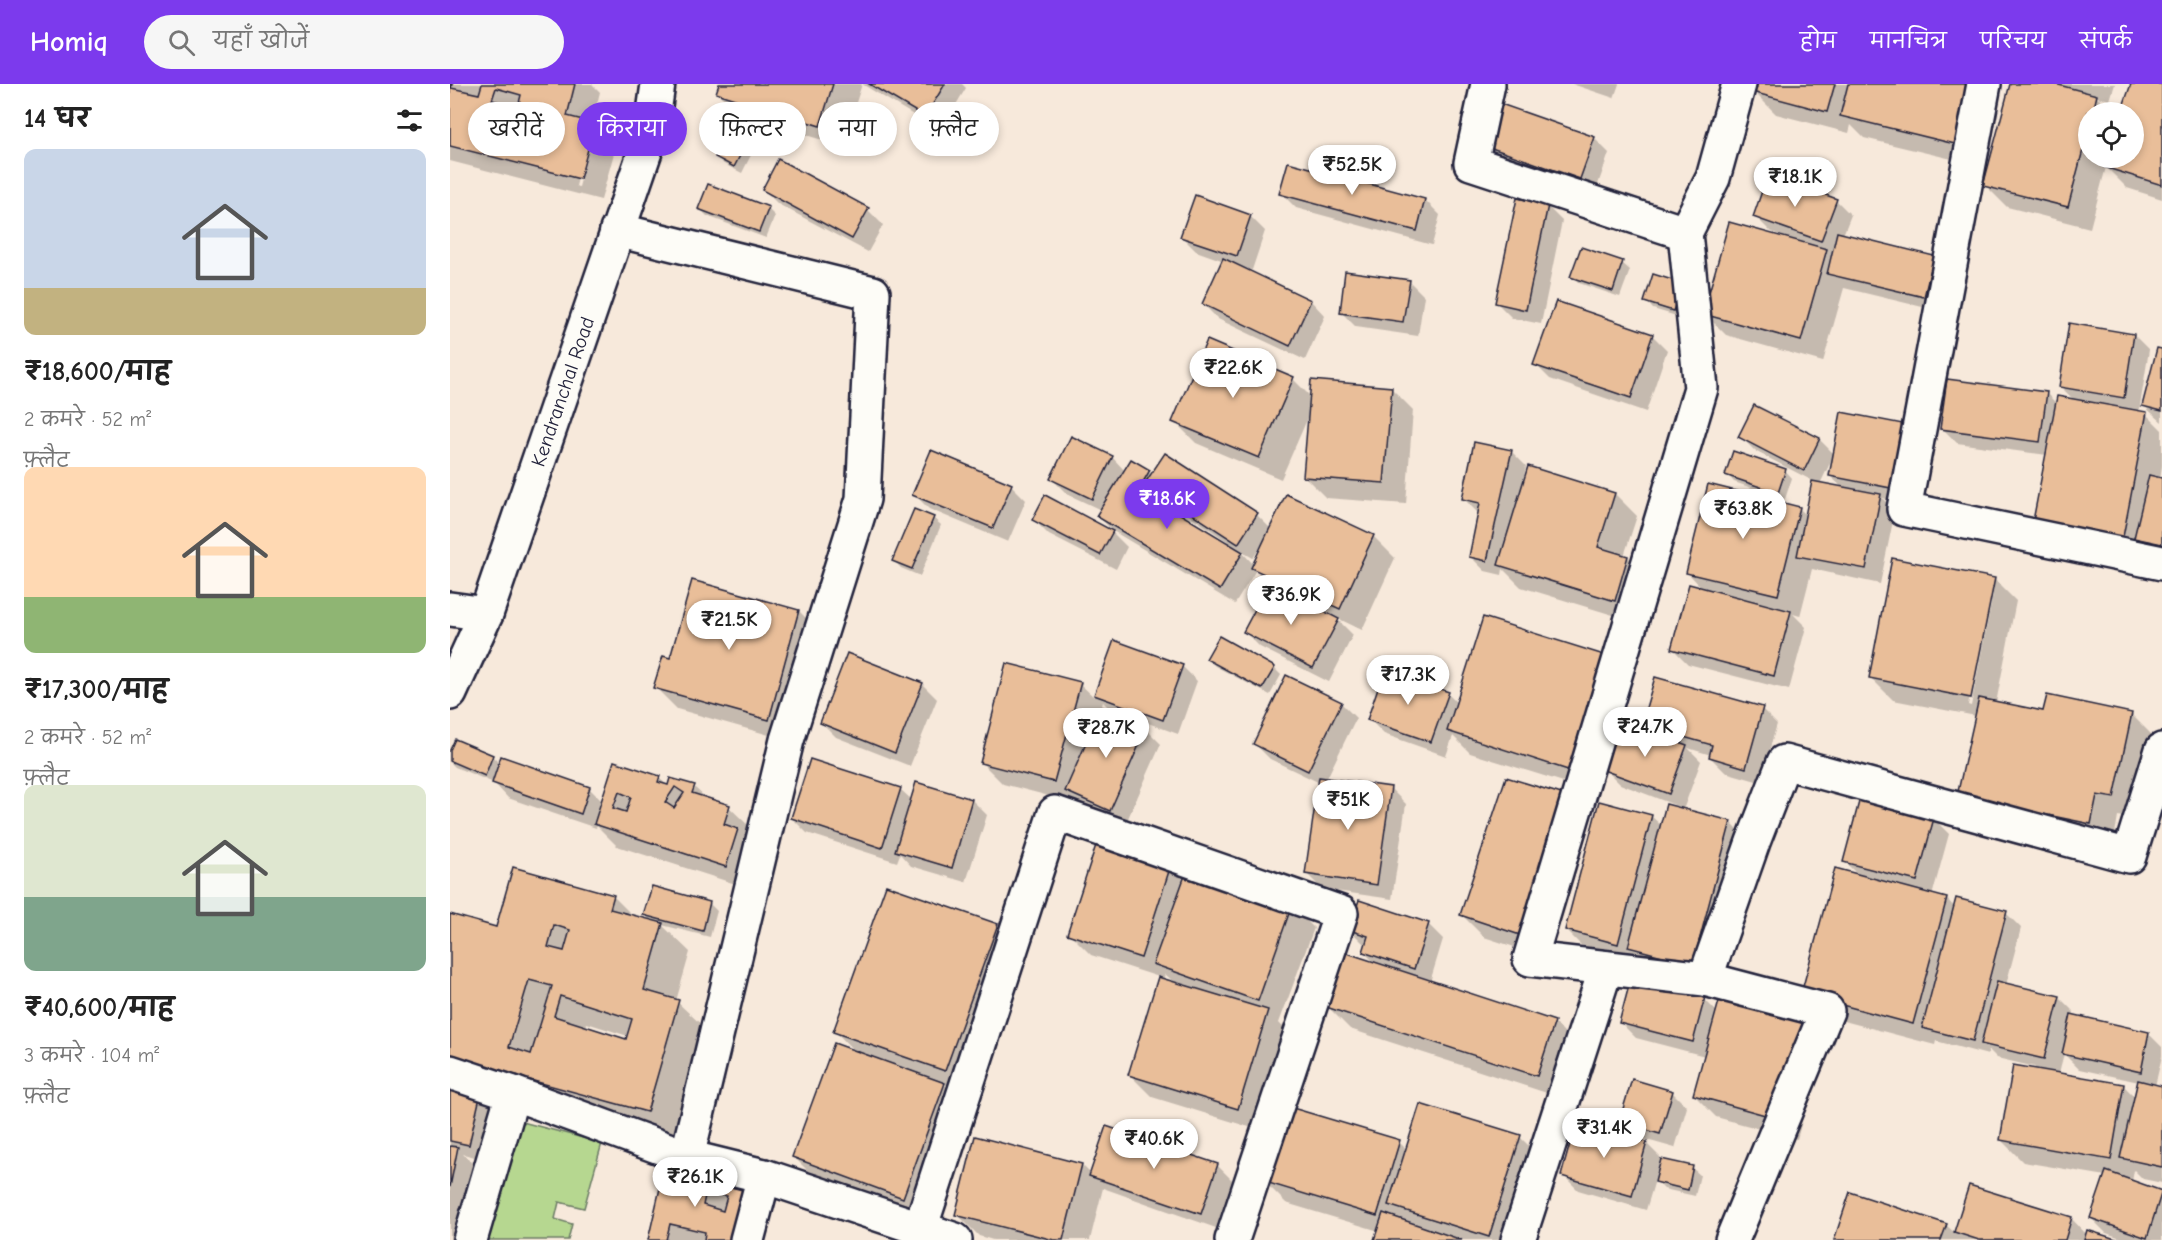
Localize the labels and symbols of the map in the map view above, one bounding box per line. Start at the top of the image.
pin: ₹52.5K [1303,145,1401,196]
pin: ₹18.1K [1746,157,1844,208]
street label: Kendranchal Road [527,314,599,470]
pin: ₹22.6K [1184,348,1282,399]
pin: ₹18.6K [1118,479,1216,530]
pin: ₹63.8K [1694,489,1792,540]
pin: ₹36.9K [1242,575,1340,626]
pin: ₹21.5K [680,600,778,651]
pin: ₹17.3K [1359,655,1457,706]
pin: ₹24.7K [1596,707,1694,758]
pin: ₹28.7K [1057,708,1155,759]
pin: ₹51K [1312,780,1384,831]
pin: ₹31.4K [1555,1108,1653,1159]
pin: ₹40.6K [1105,1119,1203,1170]
pin: ₹26.1K [646,1157,744,1208]

